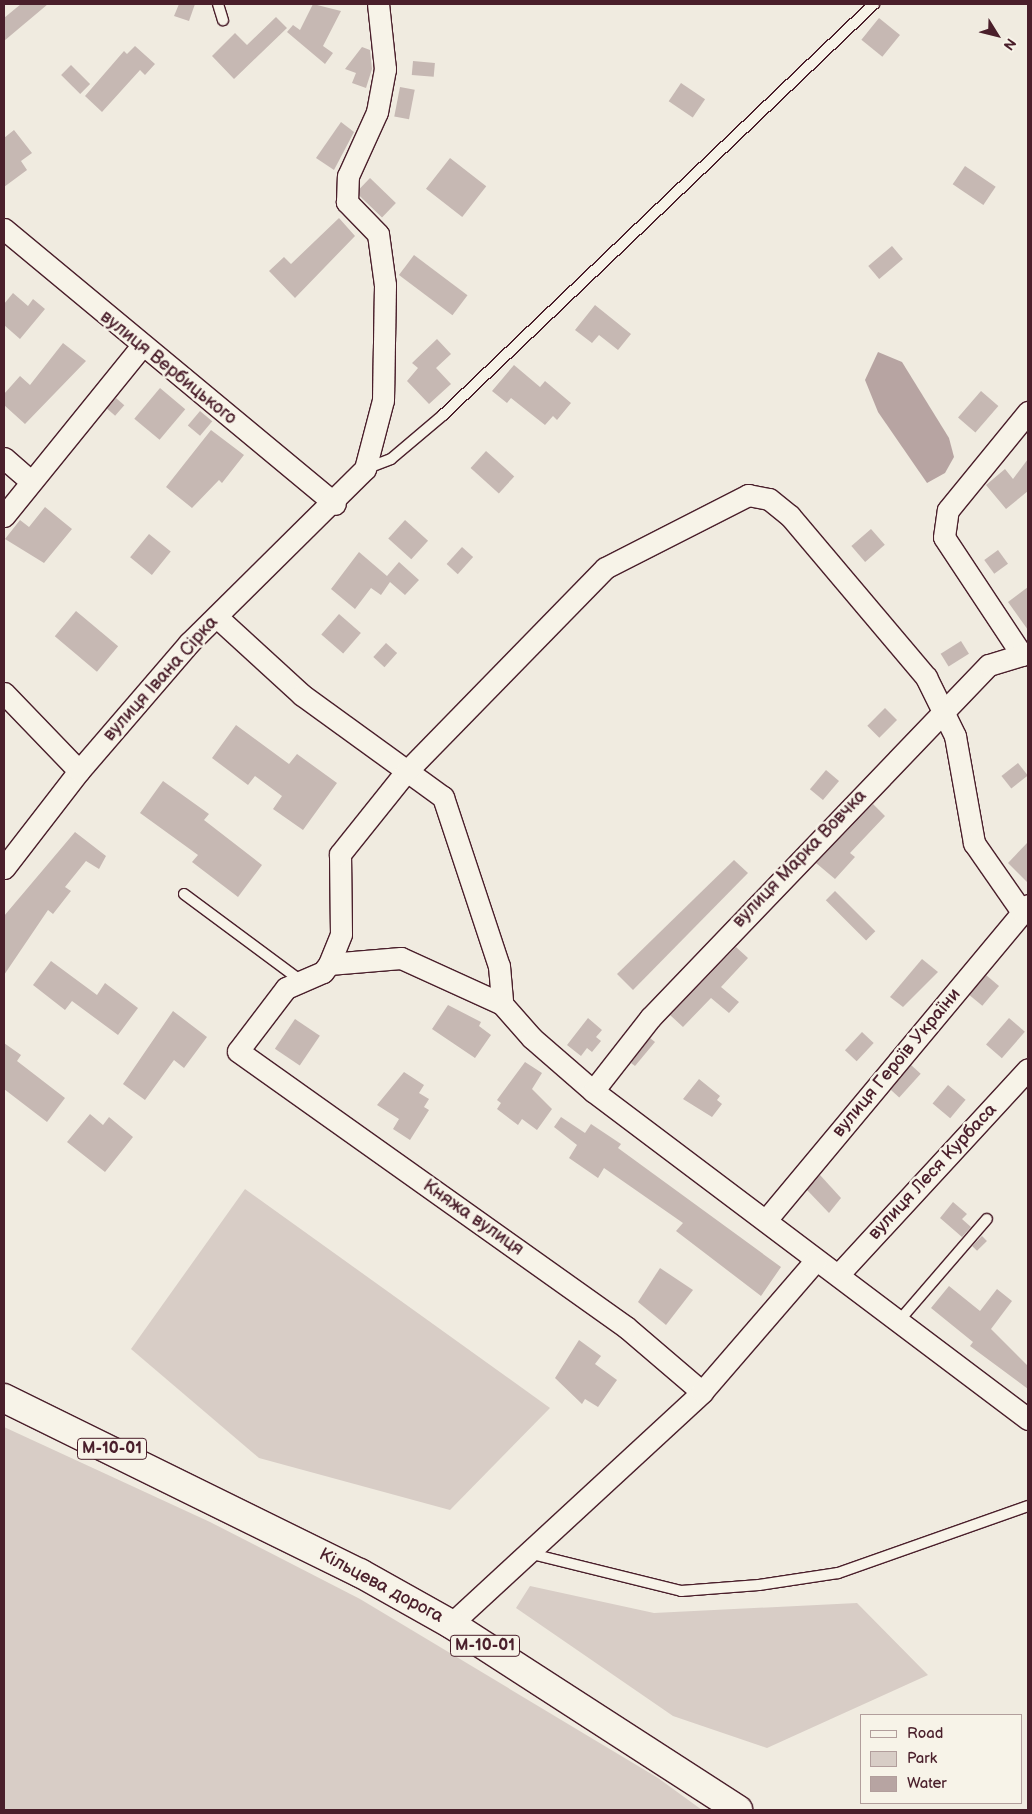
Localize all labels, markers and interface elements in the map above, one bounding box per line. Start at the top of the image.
north arrow [972,10,1022,60]
text: N [1000,35,1020,53]
street label: вулиця Вербицького [95,306,241,430]
street label: вулиця Івана Сірка [99,612,223,746]
street label: вулиця Марка Вовчка [728,786,872,932]
street label: вулиця Героїв України [828,984,966,1142]
street label: вулиця Леся Курбаса [864,1099,1002,1245]
street label: Княжа вулиця [418,1175,528,1261]
road number: М-10-01 [77,1436,147,1462]
street label: Кільцева дорога [315,1544,447,1628]
road number: М-10-01 [450,1632,520,1660]
legend [860,1714,1022,1804]
text: Road [907,1724,943,1743]
text: Park [907,1749,937,1768]
text: Water [907,1774,947,1793]

